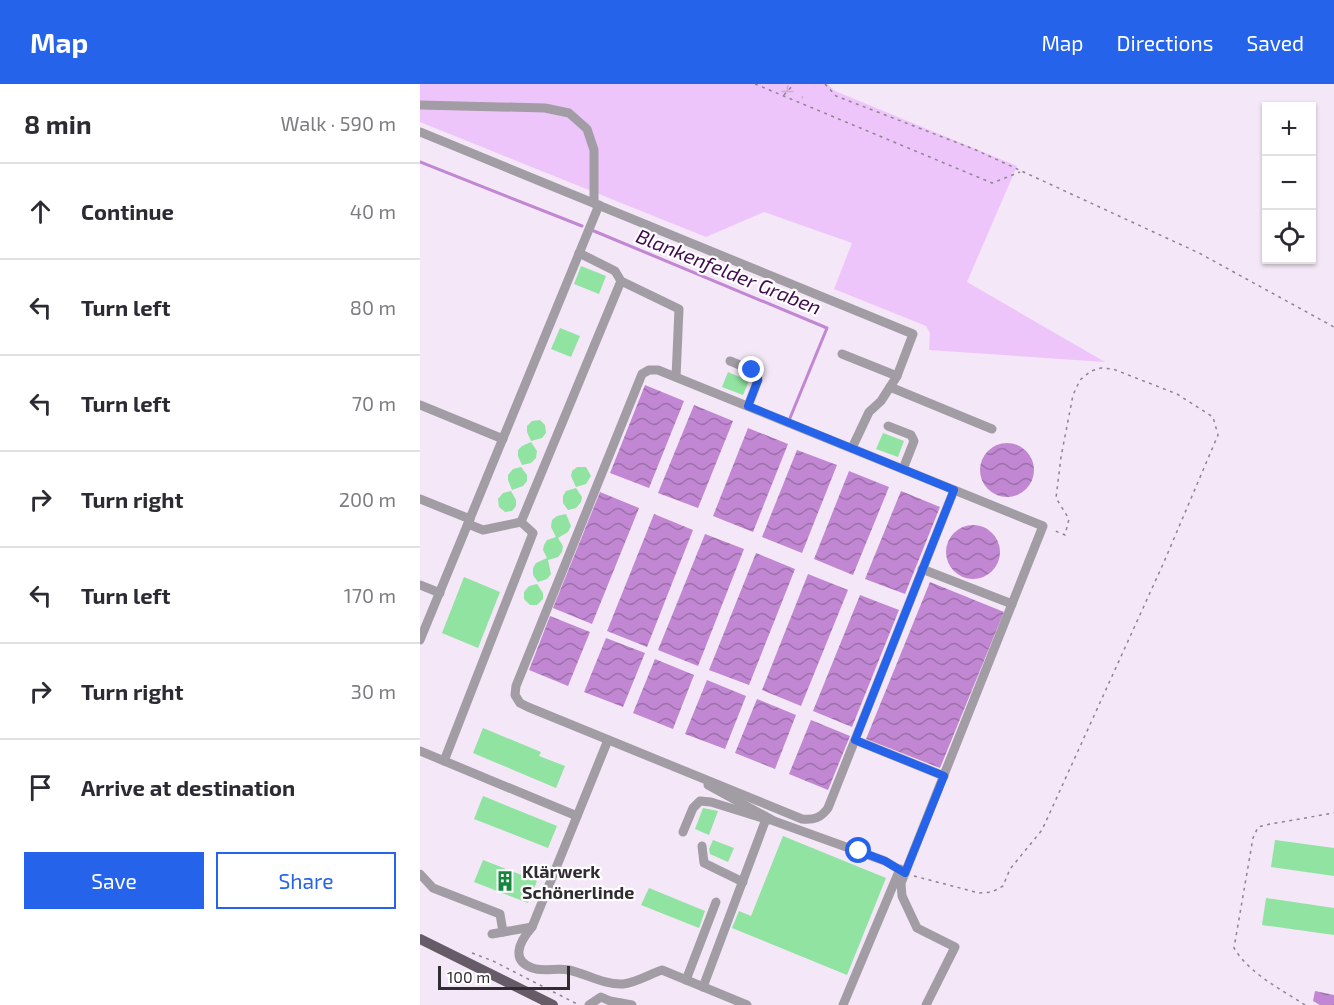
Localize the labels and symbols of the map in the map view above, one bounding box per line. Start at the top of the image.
water label: Blankenfelder Graben [633,223,825,319]
route end [738,356,764,382]
route start [845,837,871,863]
place label: Klärwerk Schönerlinde [522,860,634,903]
building icon: Klärwerk Schönerlinde [493,869,517,893]
scale bar [438,963,570,990]

